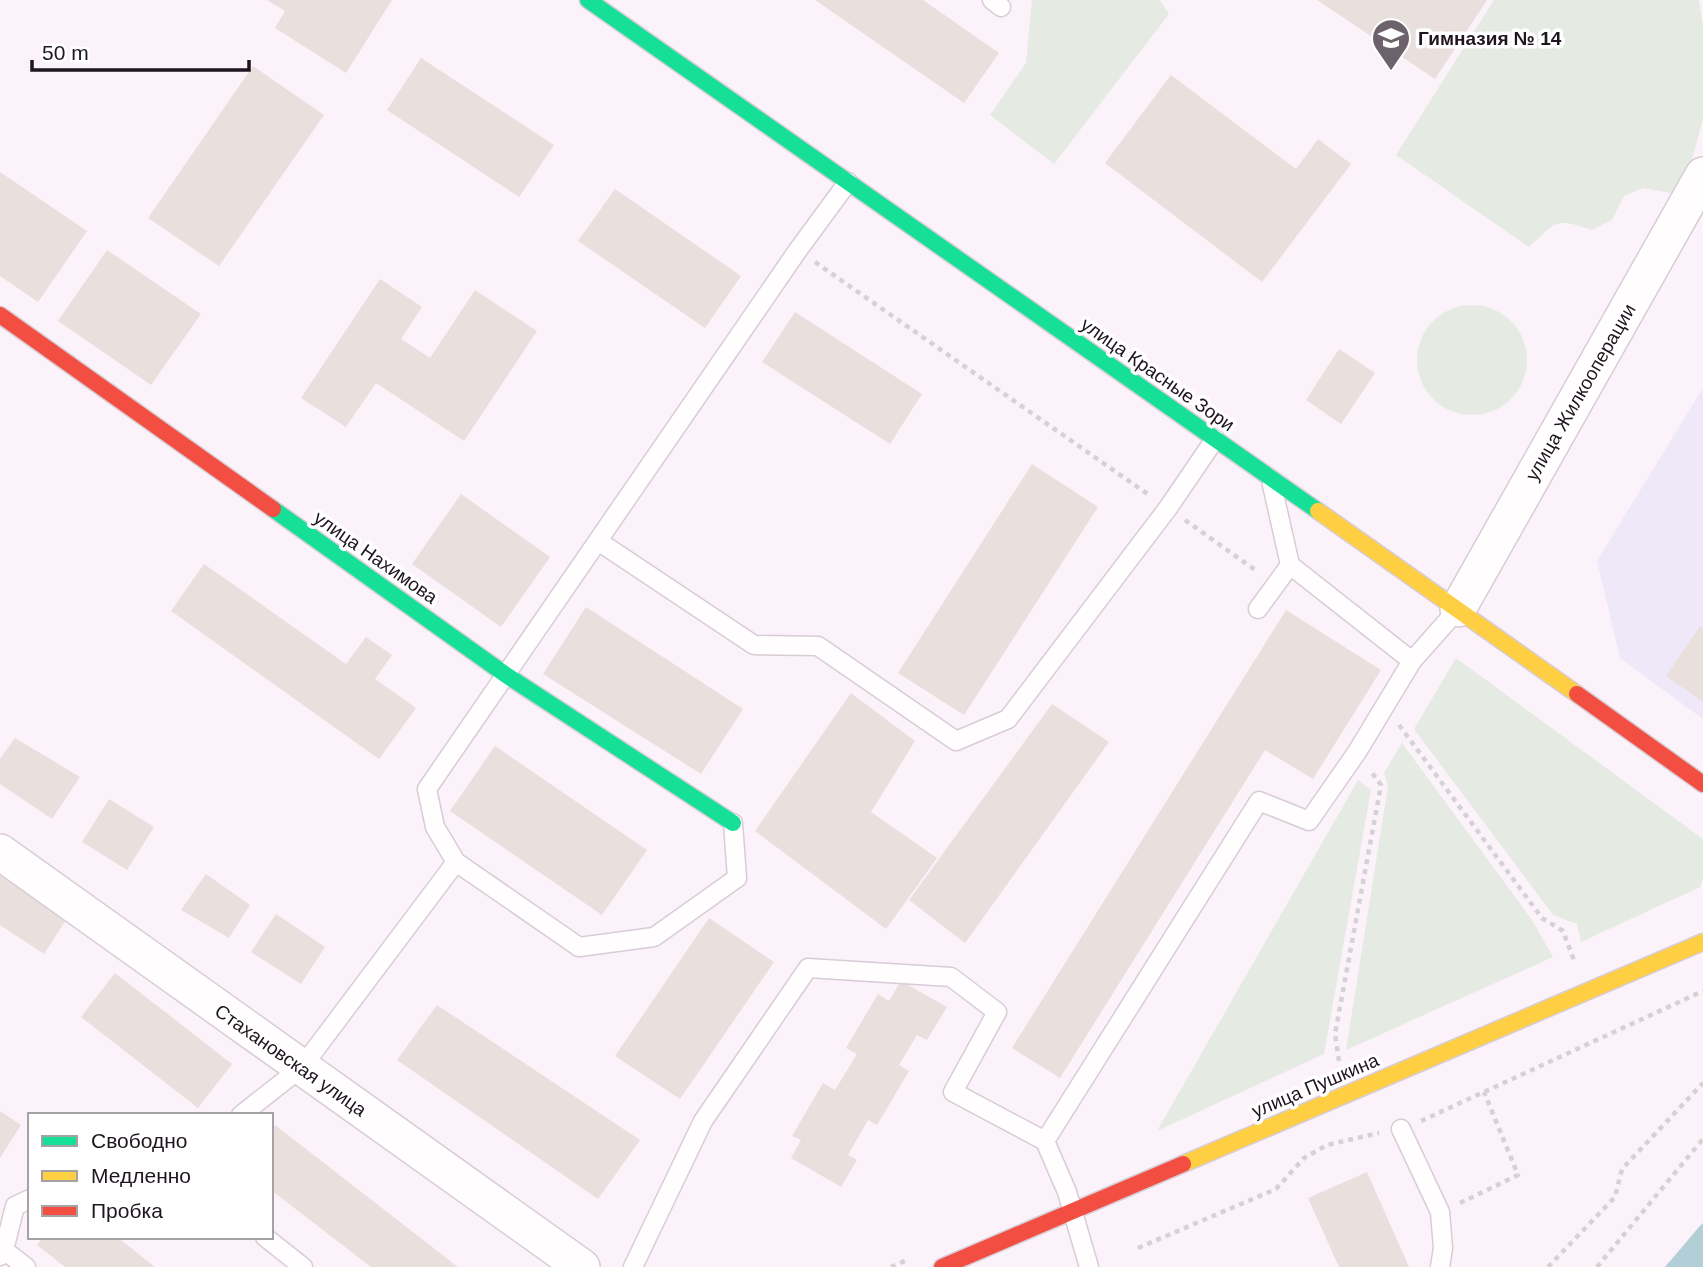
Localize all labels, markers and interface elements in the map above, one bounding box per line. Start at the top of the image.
school or university icon: Гимназия № 14 [1370,17,1412,72]
scale bar [32,28,248,72]
place label: Гимназия № 14 [1418,28,1562,49]
text: 50 m [42,41,89,64]
street label: улица Жилкооперации [1521,300,1640,484]
street label: улица Красные Зори [1077,313,1238,435]
street label: улица Нахимова [310,507,442,608]
street label: Стахановская улица [211,1000,371,1121]
street label: улица Пушкина [1249,1049,1382,1122]
legend [28,1113,273,1239]
text: Свободно [91,1129,188,1152]
text: Медленно [91,1164,191,1187]
text: Пробка [91,1199,163,1222]

